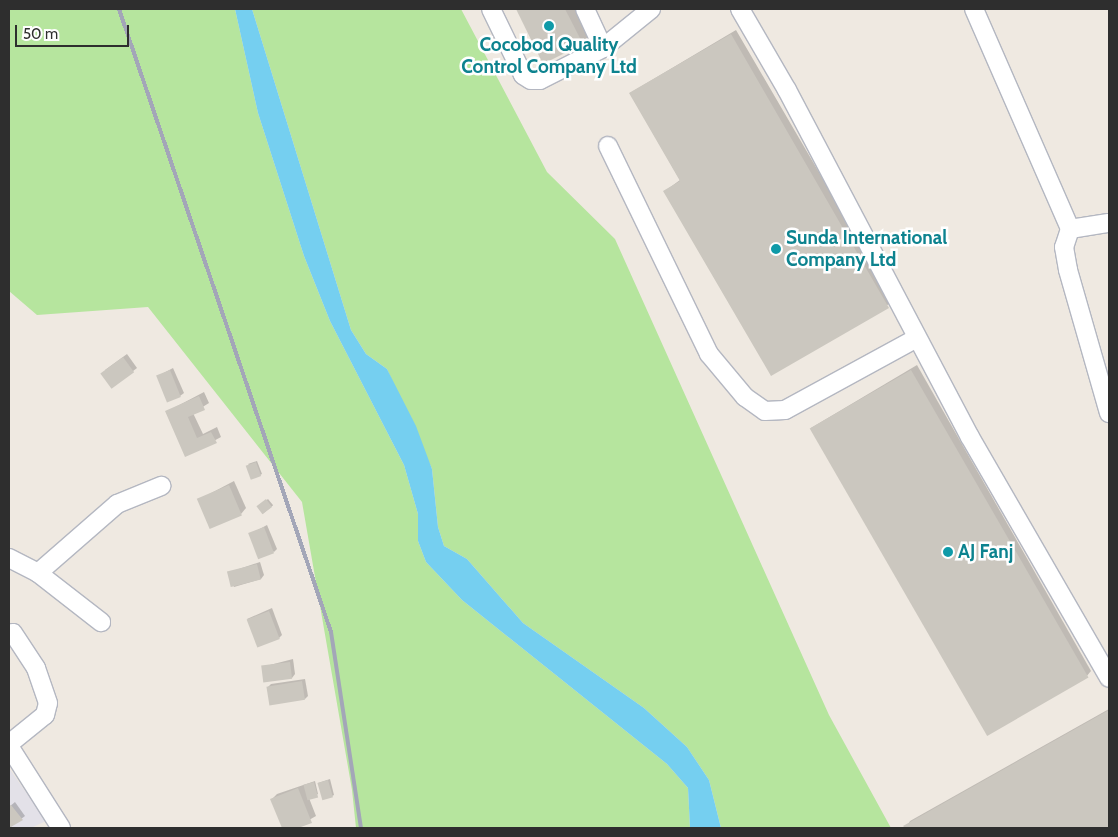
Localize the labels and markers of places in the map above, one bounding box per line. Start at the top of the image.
marker: Cocobod Quality Control Company Ltd [543,20,555,32]
place label: Cocobod Quality Control Company Ltd [461,34,637,78]
place label: Sunda International Company Ltd [786,227,947,271]
marker: Sunda International Company Ltd [770,243,782,255]
place label: AJ Fanj [958,541,1013,563]
marker: AJ Fanj [942,546,954,558]

